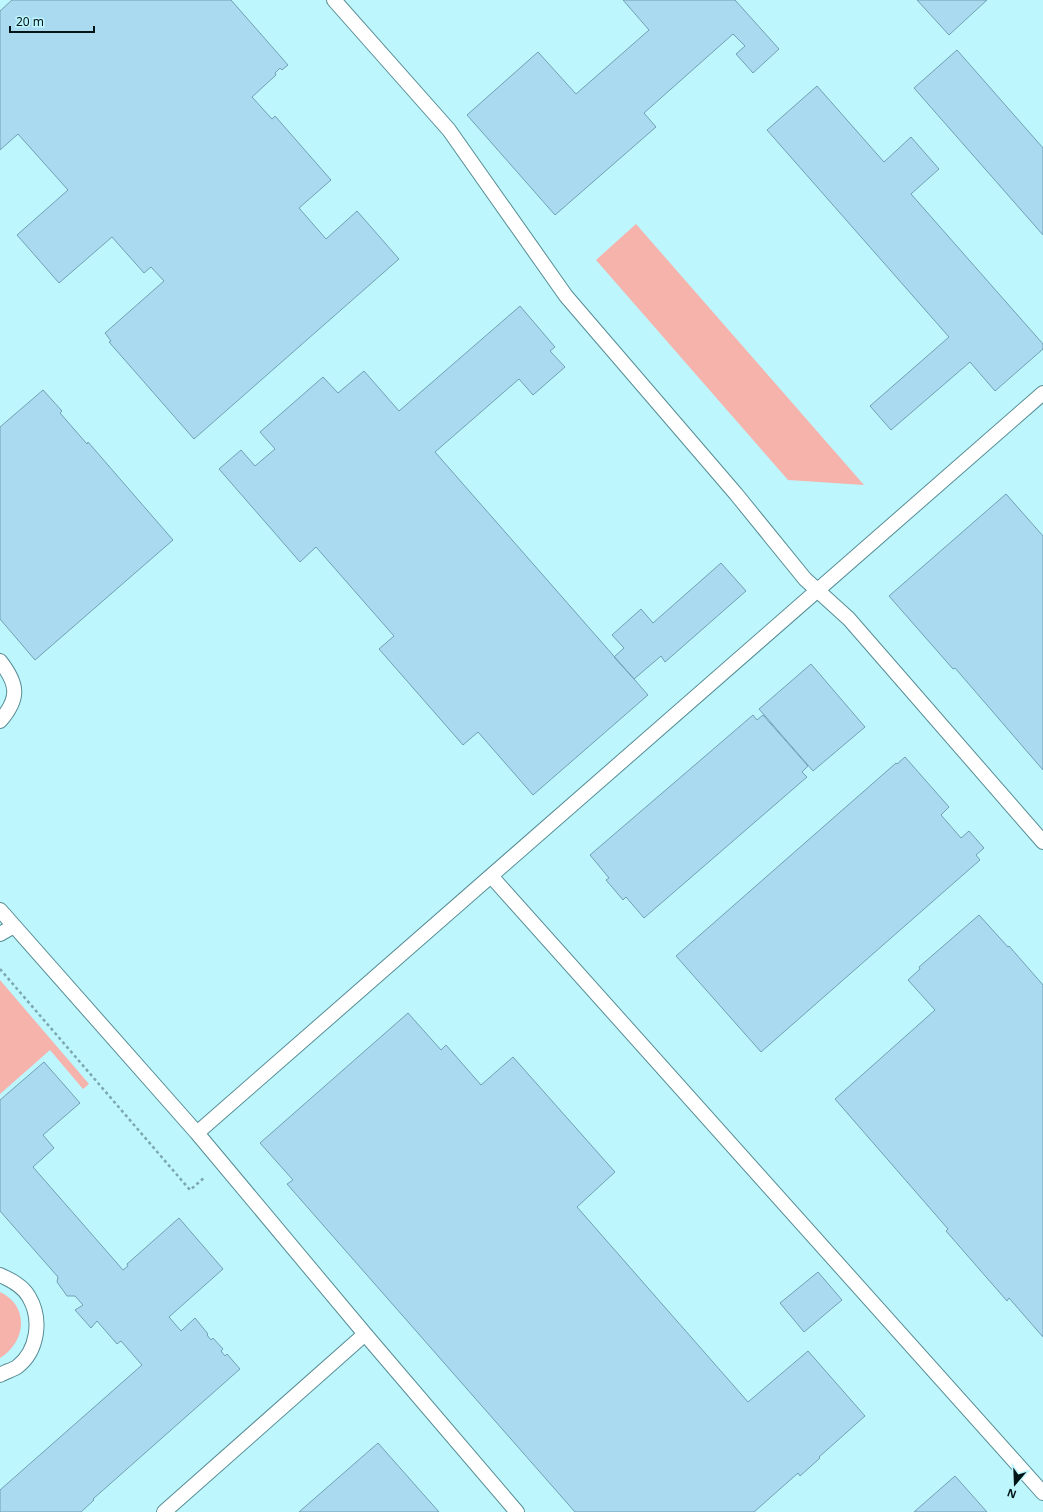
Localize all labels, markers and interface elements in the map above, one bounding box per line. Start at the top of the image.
scale bar [10,8,94,34]
text: 20 m [16,13,44,30]
north arrow [995,1464,1035,1504]
text: N [1005,1485,1018,1502]

